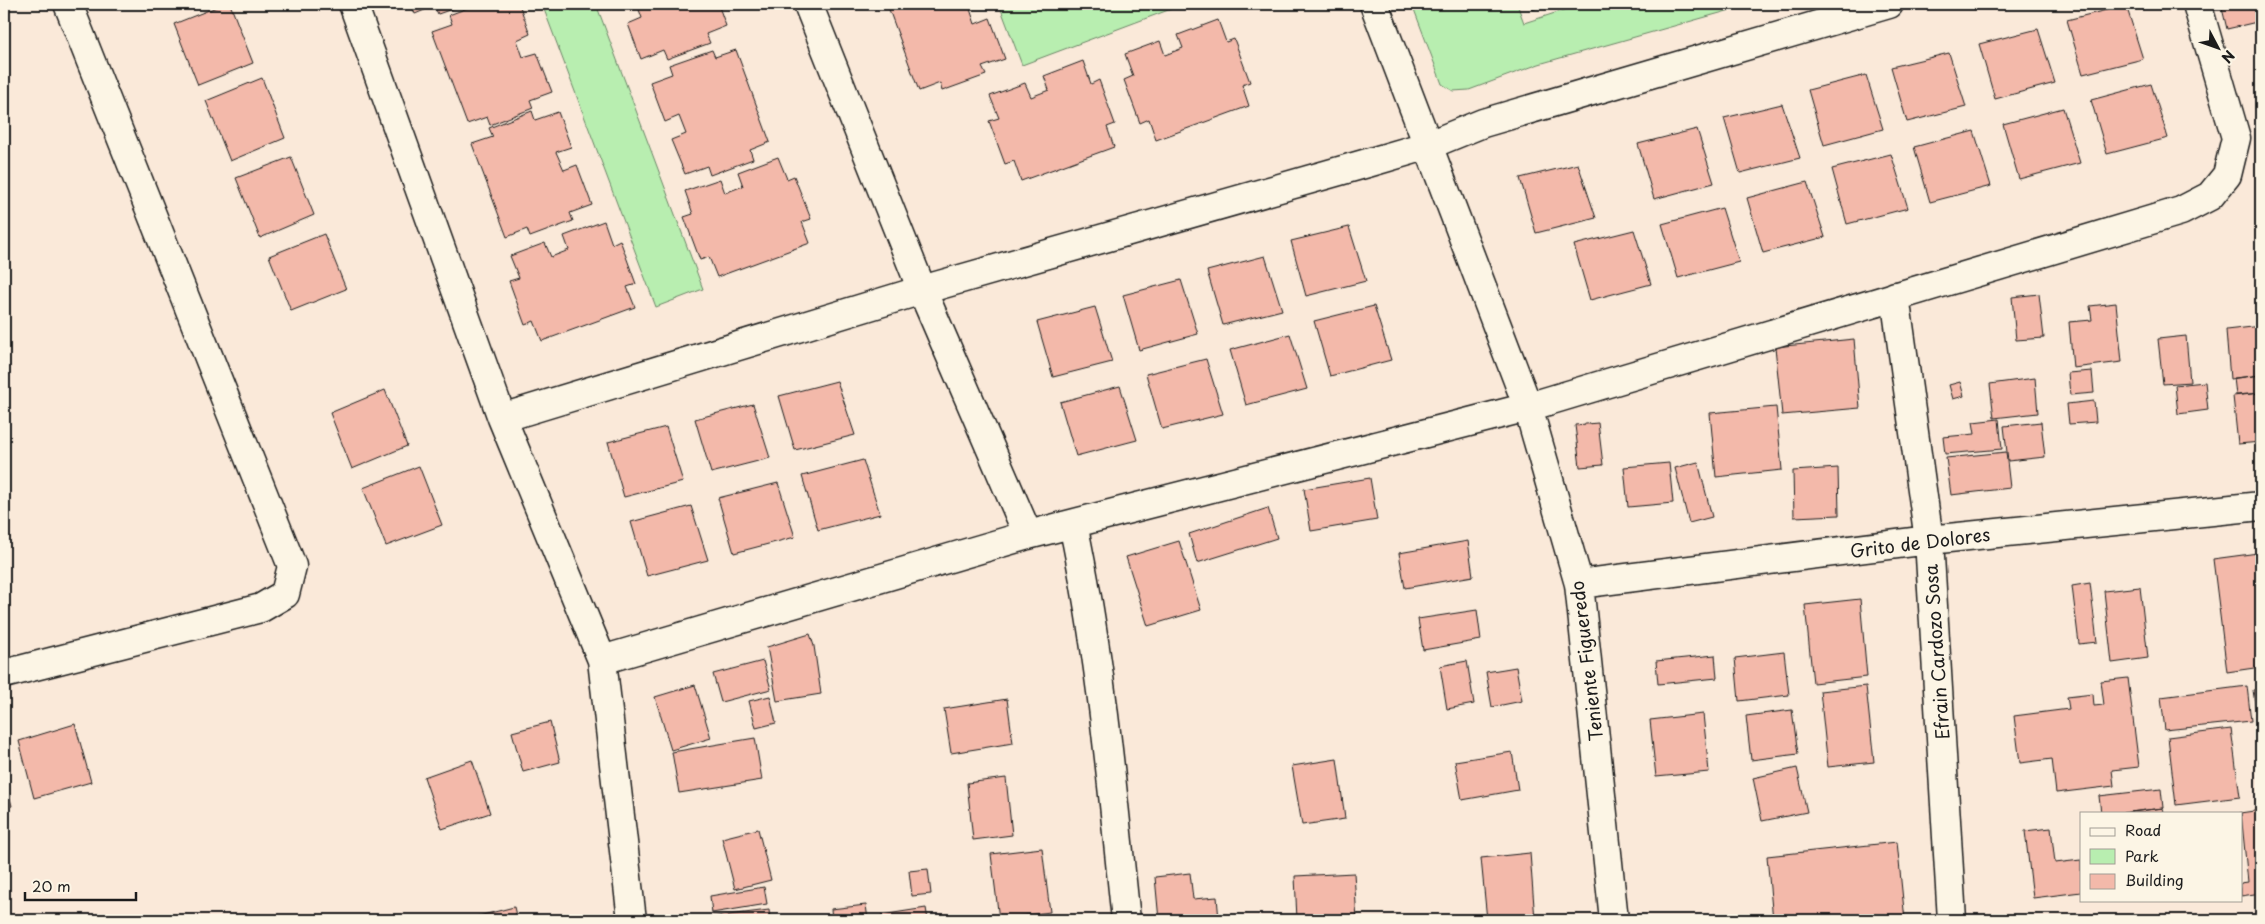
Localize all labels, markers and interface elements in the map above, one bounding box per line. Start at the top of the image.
north arrow [2192,22,2242,72]
text: N [2217,46,2240,68]
street label: Grito de Dolores [1848,520,1992,564]
street label: Efrain Cardozo Sosa [1916,563,1956,741]
street label: Teniente Figueredo [1563,579,1609,743]
legend [2080,812,2242,902]
text: Road [2125,818,2161,841]
text: Park [2125,844,2159,867]
text: Building [2125,868,2184,891]
scale bar [25,869,136,901]
text: 20 m [32,874,71,897]

